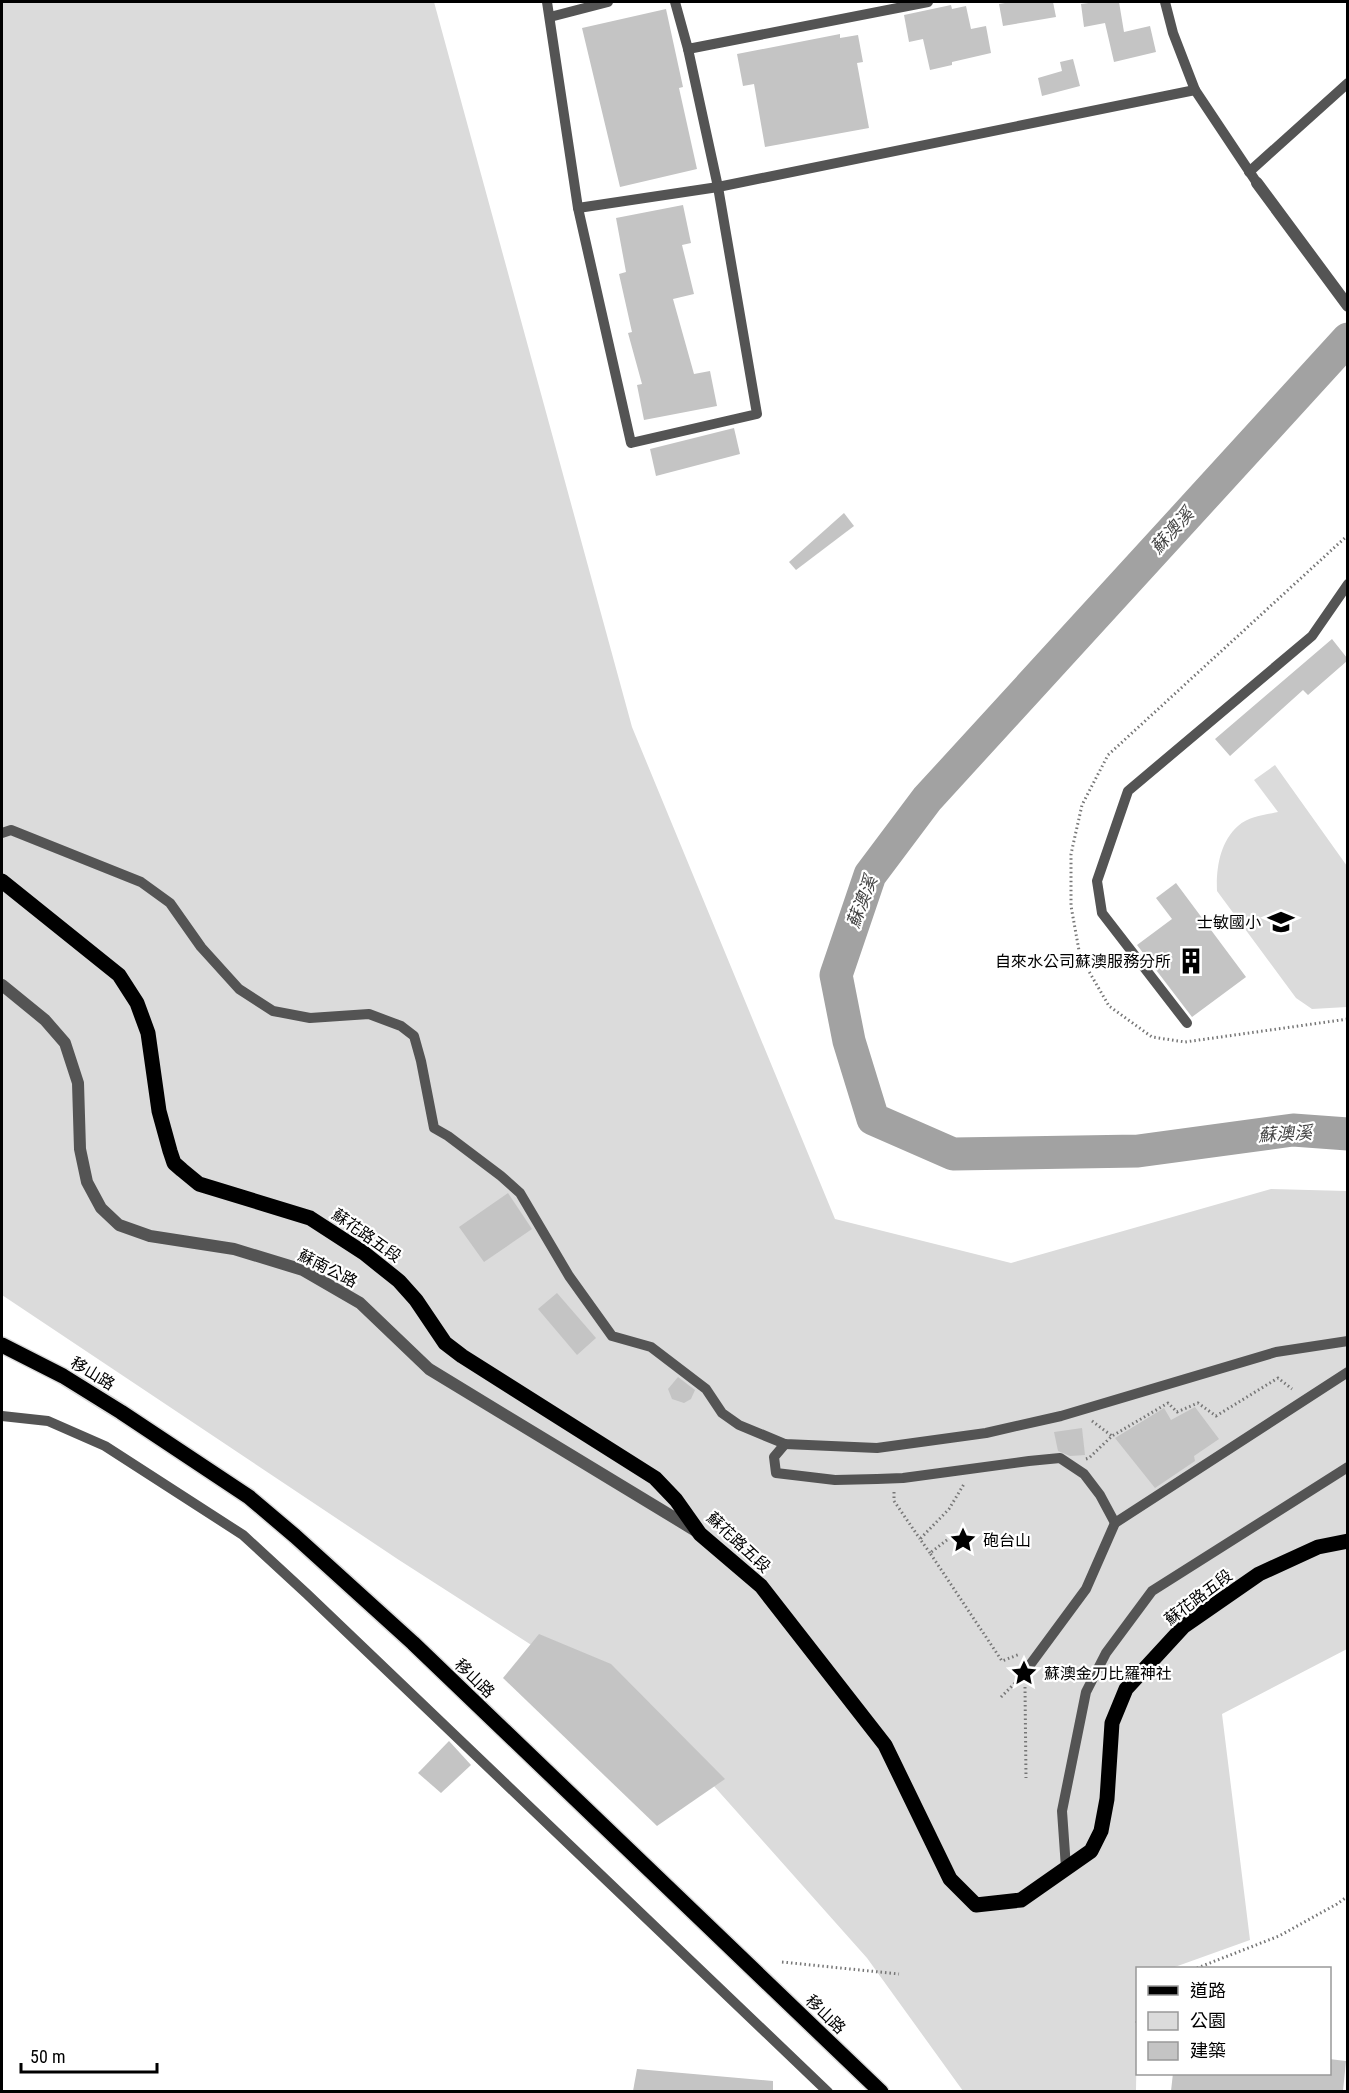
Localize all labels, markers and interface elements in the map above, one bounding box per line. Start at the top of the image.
water label: 蘇澳溪 [1146,501,1200,558]
water label: 蘇澳溪 [842,870,882,931]
school or university icon: 士敏國小 [1266,907,1296,937]
place label: 士敏國小 [1197,913,1261,932]
building icon: 自來水公司蘇澳服務分所 [1176,946,1206,976]
place label: 自來水公司蘇澳服務分所 [995,952,1171,971]
water label: 蘇澳溪 [1257,1121,1315,1145]
street label: 蘇花路五段 [328,1205,405,1266]
street label: 蘇南公路 [295,1245,361,1291]
street label: 移山路 [67,1353,118,1394]
street label: 蘇花路五段 [703,1508,774,1577]
place icon: 砲台山 [948,1525,978,1555]
place label: 砲台山 [983,1531,1031,1550]
street label: 蘇花路五段 [1161,1566,1236,1629]
street label: 移山路 [451,1655,499,1702]
place icon: 蘇澳金刀比羅神社 [1009,1658,1039,1688]
place label: 蘇澳金刀比羅神社 [1044,1664,1172,1683]
legend [1136,1967,1331,2075]
text: 道路 [1190,1980,1226,2001]
street label: 移山路 [802,1991,850,2038]
text: 公園 [1190,2010,1226,2031]
scale bar [21,2036,158,2074]
text: 建築 [1190,2040,1226,2061]
text: 50 m [30,2046,65,2067]

